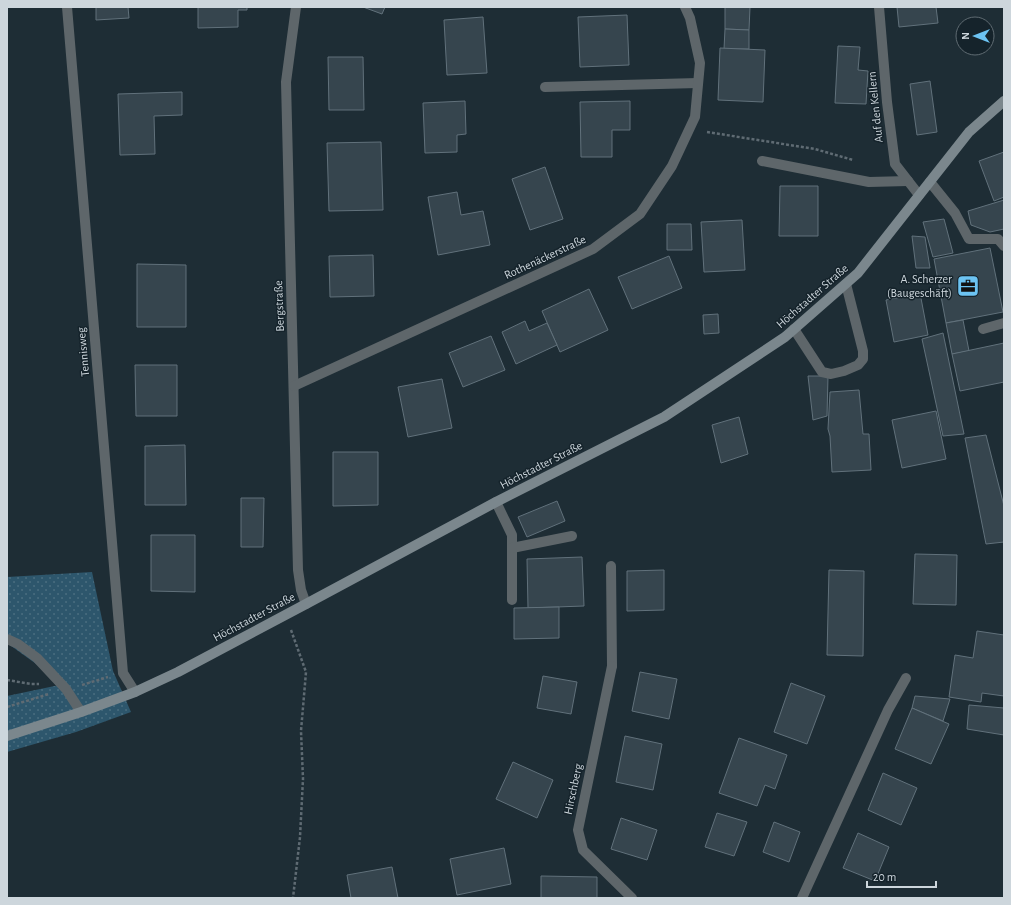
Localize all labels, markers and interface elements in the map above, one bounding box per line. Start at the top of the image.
north arrow [955,16,995,56]
text: N [960,32,971,40]
street label: Auf den Kellern [865,71,885,143]
street label: Rothenäckerstraße [502,233,588,281]
street label: Höchstadter Straße [774,262,850,330]
place label: A. Scherzer (Baugeschäft) [887,273,952,299]
office icon: A. Scherzer (Baugeschäft) [955,273,981,299]
street label: Bergstraße [272,280,286,332]
street label: Tennisweg [75,327,91,377]
street label: Höchstadter Straße [498,439,584,491]
street label: Höchstadter Straße [211,590,297,644]
street label: Hirschberg [562,762,584,816]
scale bar [867,863,936,889]
text: 20 m [873,871,896,883]

